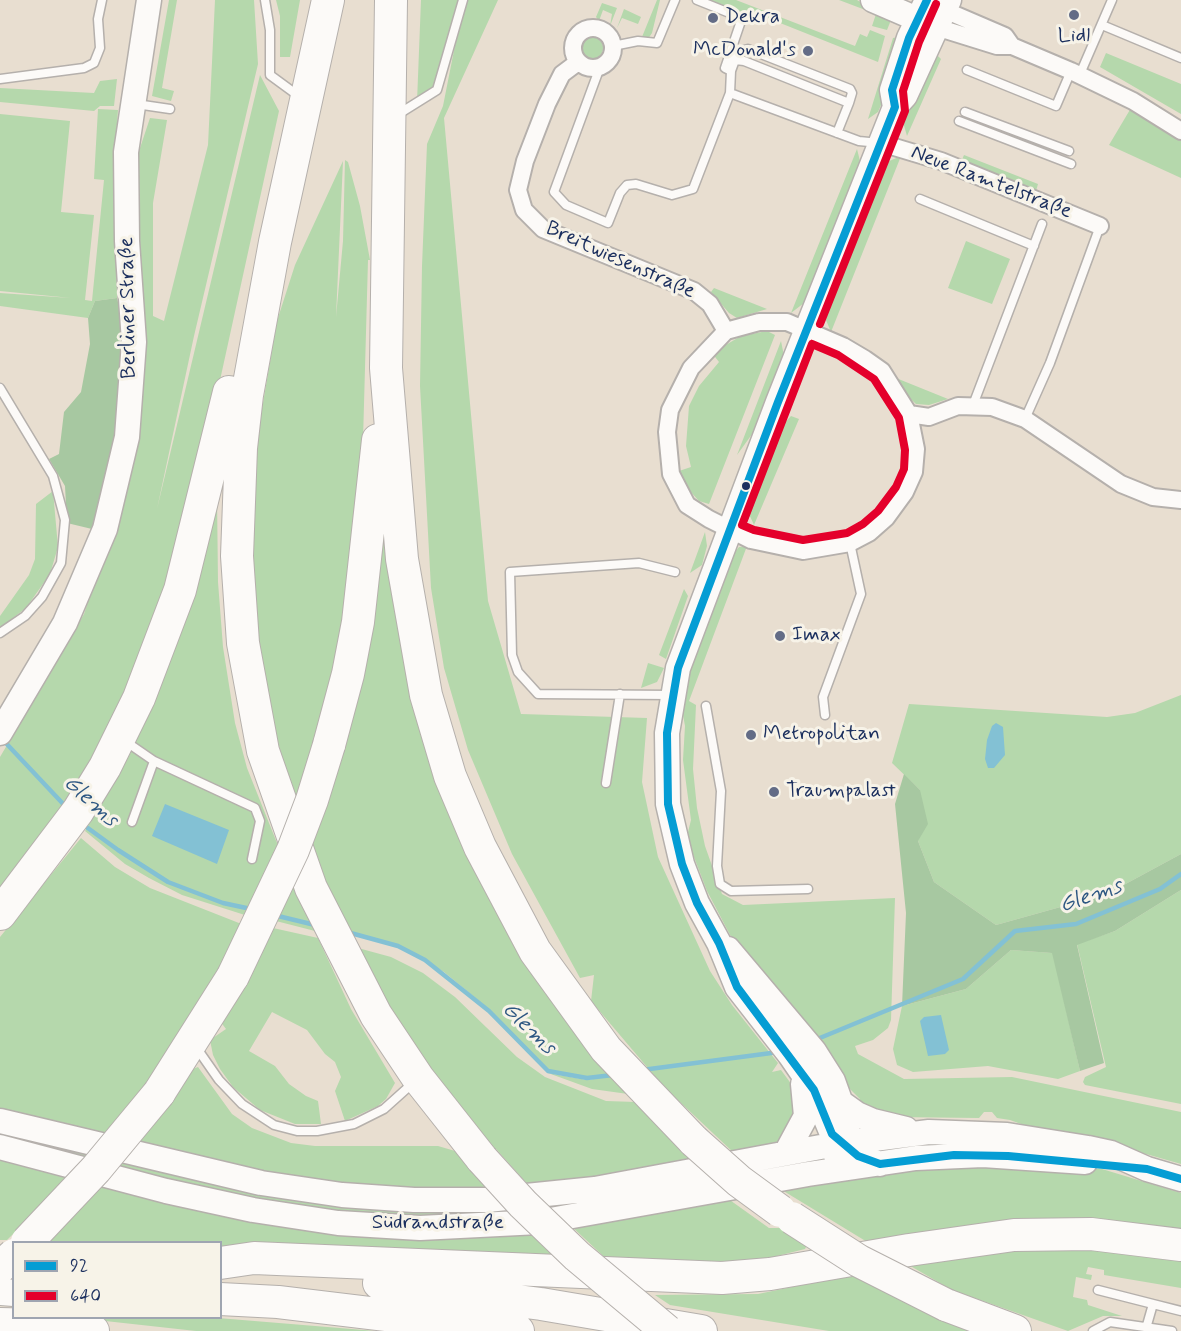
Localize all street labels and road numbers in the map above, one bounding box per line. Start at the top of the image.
street label: Neue Ramtelstraße [907,141,1075,225]
street label: Breitwiesenstraße [541,217,699,305]
street label: Berliner Straße [115,237,143,379]
street label: Südrandstraße [372,1211,504,1237]

